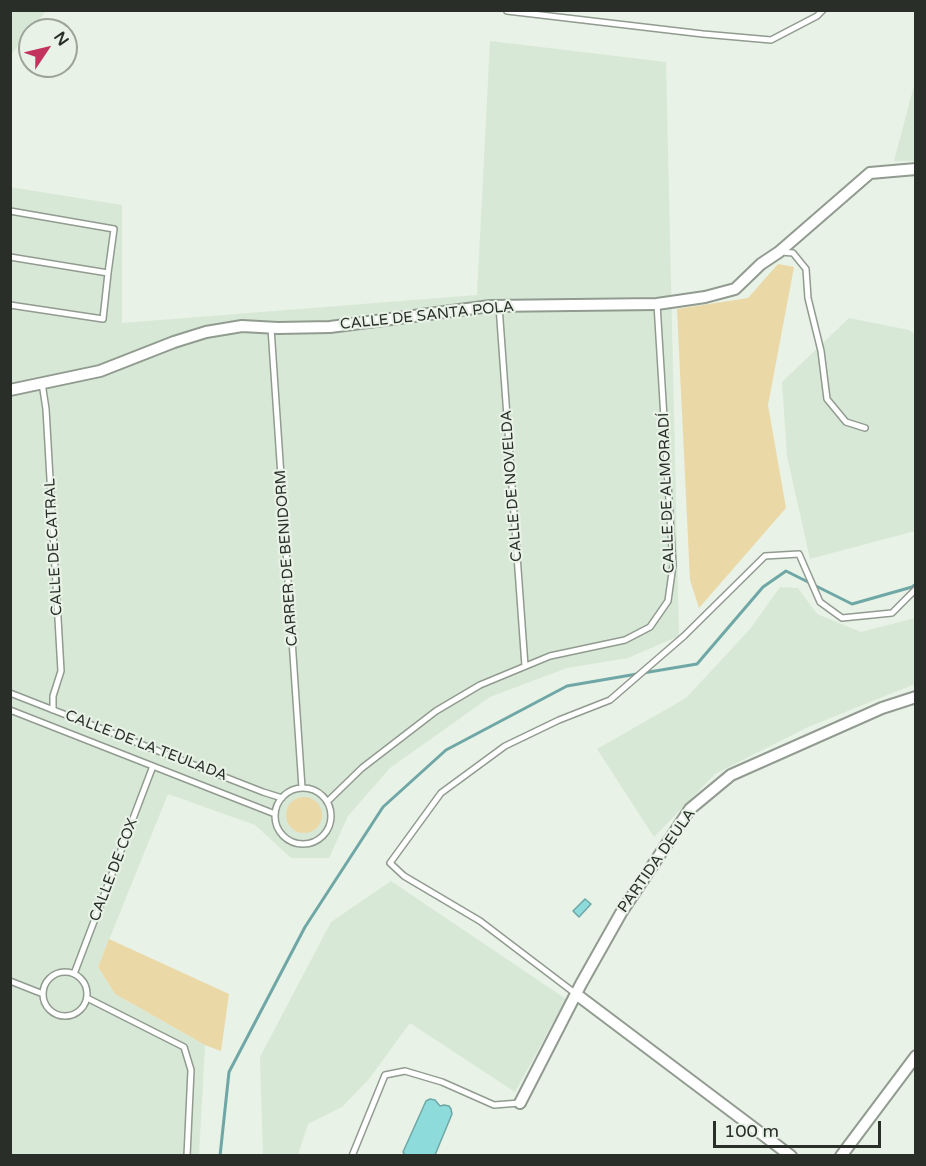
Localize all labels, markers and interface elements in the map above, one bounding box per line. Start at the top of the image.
north arrow [18,18,78,78]
text: N [49,28,73,50]
street label: CALLE DE SANTA POLA [339,298,515,334]
street label: CALLE DE NOVELDA [498,410,526,562]
street label: CALLE DE ALMORADÍ [655,412,679,574]
street label: CARRER DE BENIDORM [272,469,302,647]
street label: CALLE DE CATRAL [41,478,67,616]
street label: CALLE DE LA TEULADA [62,707,230,785]
street label: PARTIDA DEULA [614,806,700,916]
street label: CALLE DE COX [86,816,142,924]
scale bar [716,1109,884,1147]
text: 100 m [724,1120,779,1142]

